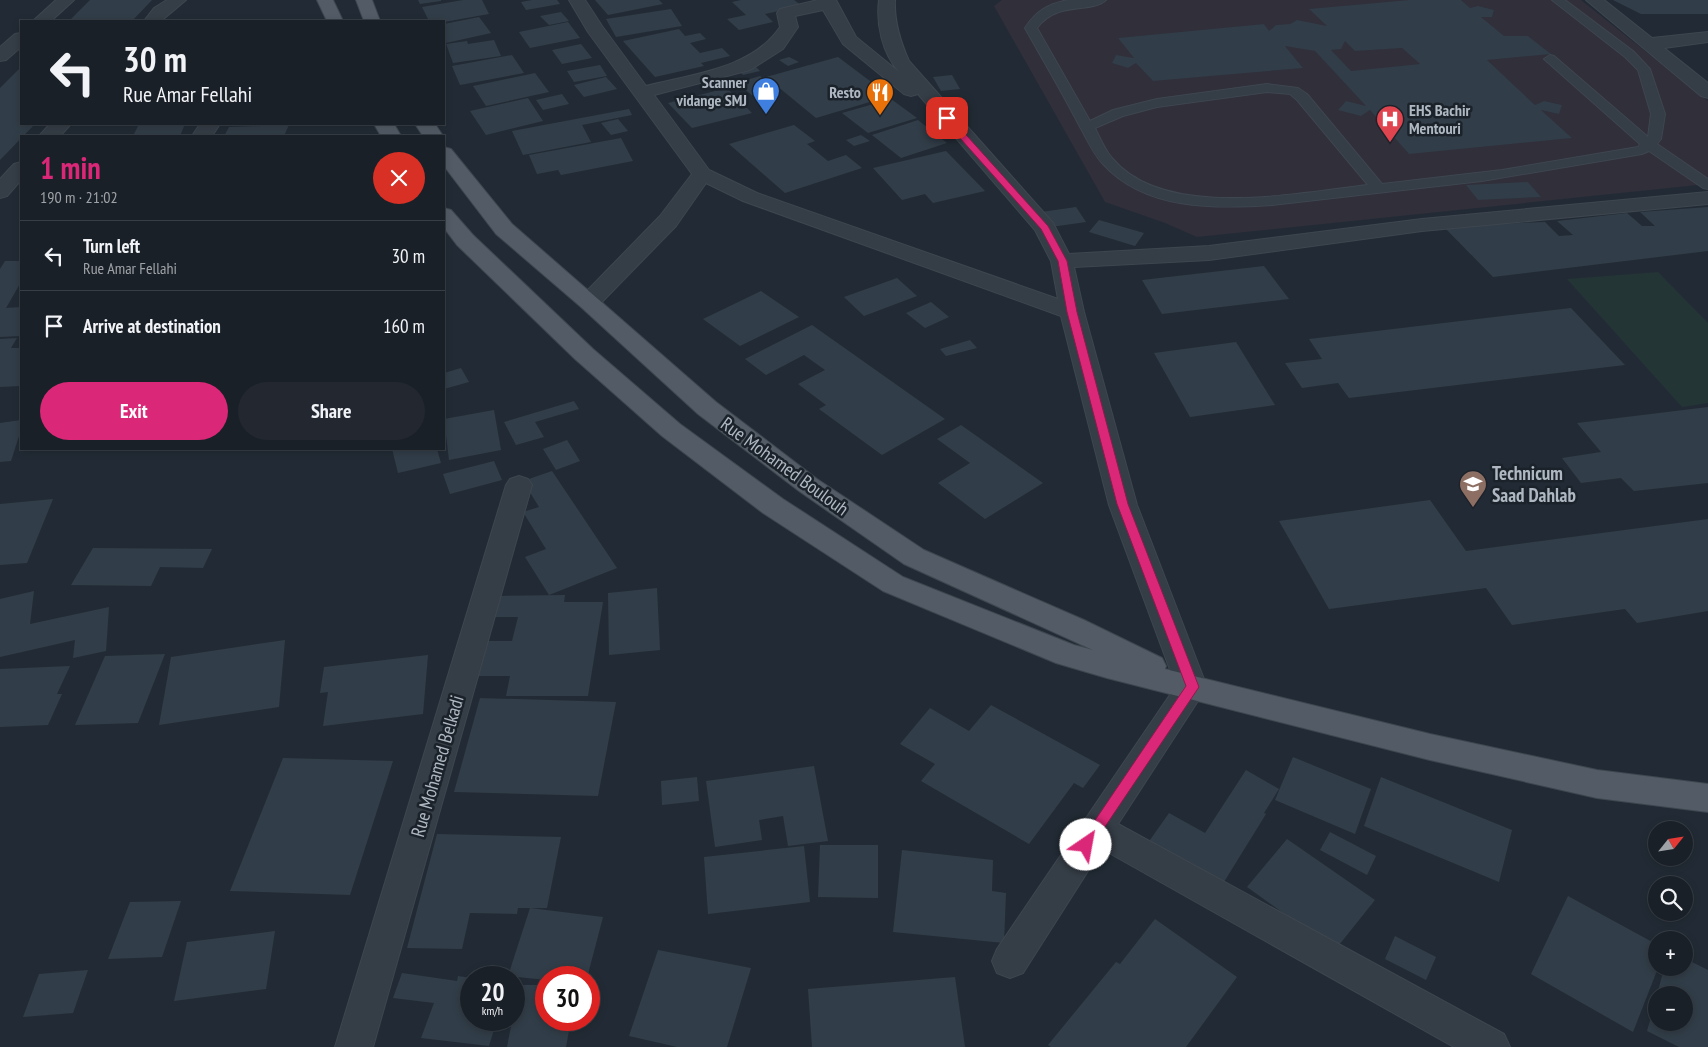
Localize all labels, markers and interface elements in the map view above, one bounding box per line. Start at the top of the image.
text: 30 m [123,36,187,82]
icon: left [40,40,105,105]
place label: Scanner vidange SMJ [676,72,747,110]
shop icon: Scanner vidange SMJ [751,76,781,115]
restaurant icon: Resto [865,77,895,116]
text: Rue Amar Fellahi [123,80,252,108]
place label: Resto [829,82,861,102]
pin [926,97,968,139]
place label: EHS Bachir Mentouri [1409,100,1471,138]
icon: arrive [933,104,961,132]
hospital icon: EHS Bachir Mentouri [1375,104,1405,143]
text: 1 min [40,148,101,187]
button: close [373,152,425,204]
text: 190 m · 21:02 [40,187,118,207]
text: Turn left [83,234,140,258]
icon: left [40,242,68,270]
text: 30 m [392,244,425,268]
text: Rue Amar Fellahi [83,258,177,278]
icon: arrive [40,312,68,340]
text: Arrive at destination [83,314,221,338]
text: 160 m [383,314,425,338]
button: Exit [40,382,228,440]
button: Share [238,382,425,440]
street label: Rue Mohamed Boulouh [716,411,854,521]
place label: Technicum Saad Dahlab [1492,461,1576,507]
school or university icon: Technicum Saad Dahlab [1458,469,1488,508]
street label: Rue Mohamed Belkadi [405,692,469,840]
position arrow [1059,818,1111,870]
north arrow [1648,821,1692,866]
map controls [1648,821,1693,1031]
button: search [1648,876,1693,921]
button: + [1648,931,1693,976]
speed limit sign: 30 [535,966,600,1031]
text: 20 [481,976,504,1008]
button: − [1648,986,1693,1031]
text: km/h [482,1003,503,1018]

